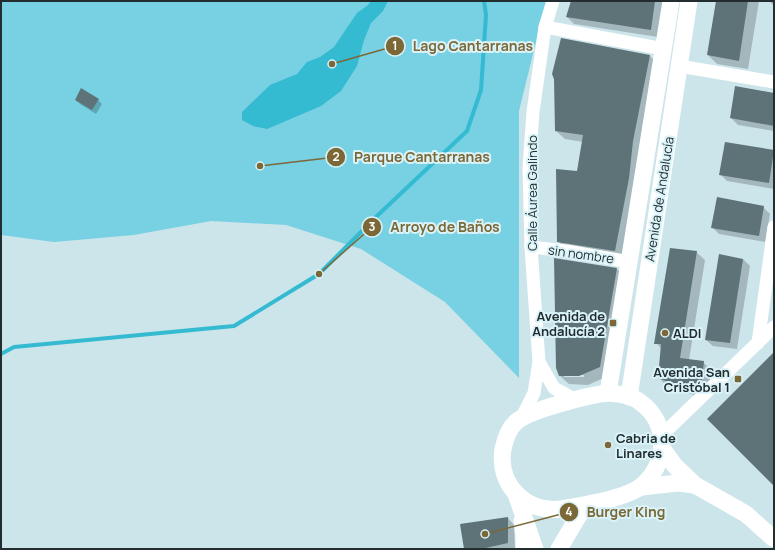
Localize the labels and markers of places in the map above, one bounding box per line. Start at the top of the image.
callout: Lago Cantarranas [385,33,542,59]
callout: Parque Cantarranas [326,144,498,170]
callout: Arroyo de Baños [362,214,508,240]
place label: Avenida de Andalucía 2 [532,307,605,340]
marker: Avenida de Andalucía 2 [608,318,618,328]
place label: ALDI [673,324,701,342]
marker: ALDI [660,328,670,338]
place label: Avenida San Cristóbal 1 [653,363,730,396]
marker: Avenida San Cristóbal 1 [733,374,743,384]
place label: Cabria de Linares [616,429,676,462]
marker: Cabria de Linares [603,440,613,450]
callout: Burger King [559,499,673,525]

